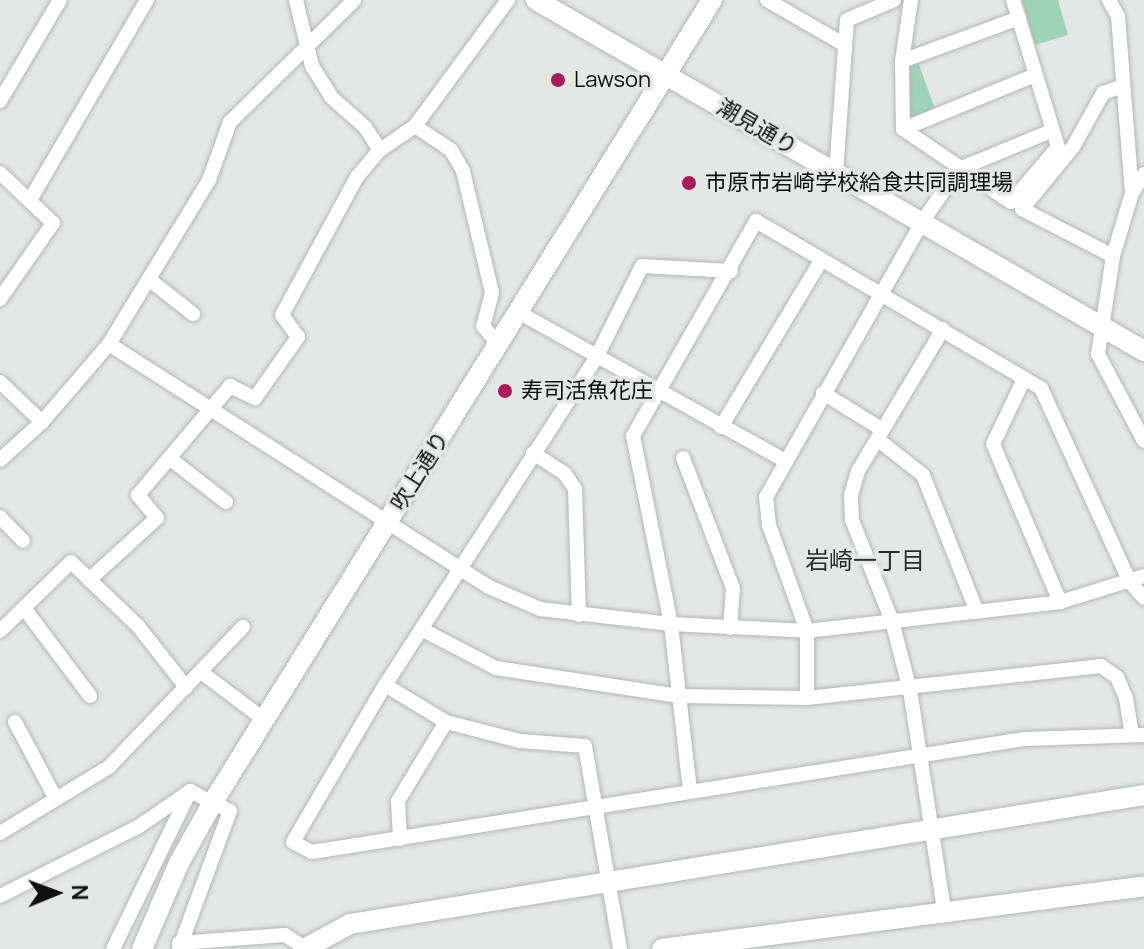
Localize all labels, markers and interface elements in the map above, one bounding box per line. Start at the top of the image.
place label: Lawson [574,67,651,93]
marker: Lawson [549,71,567,89]
street label: 潮見通り [712,94,802,160]
place label: 市原市岩崎学校給食共同調理場 [705,170,1013,196]
marker: 市原市岩崎学校給食共同調理場 [680,174,698,192]
place label: 寿司活魚花庄 [521,378,653,404]
marker: 寿司活魚花庄 [496,382,514,400]
street label: 吹上通り [385,427,455,515]
district label: 岩崎一丁目 [805,546,925,574]
north arrow [16,853,96,933]
text: N [65,884,95,901]

